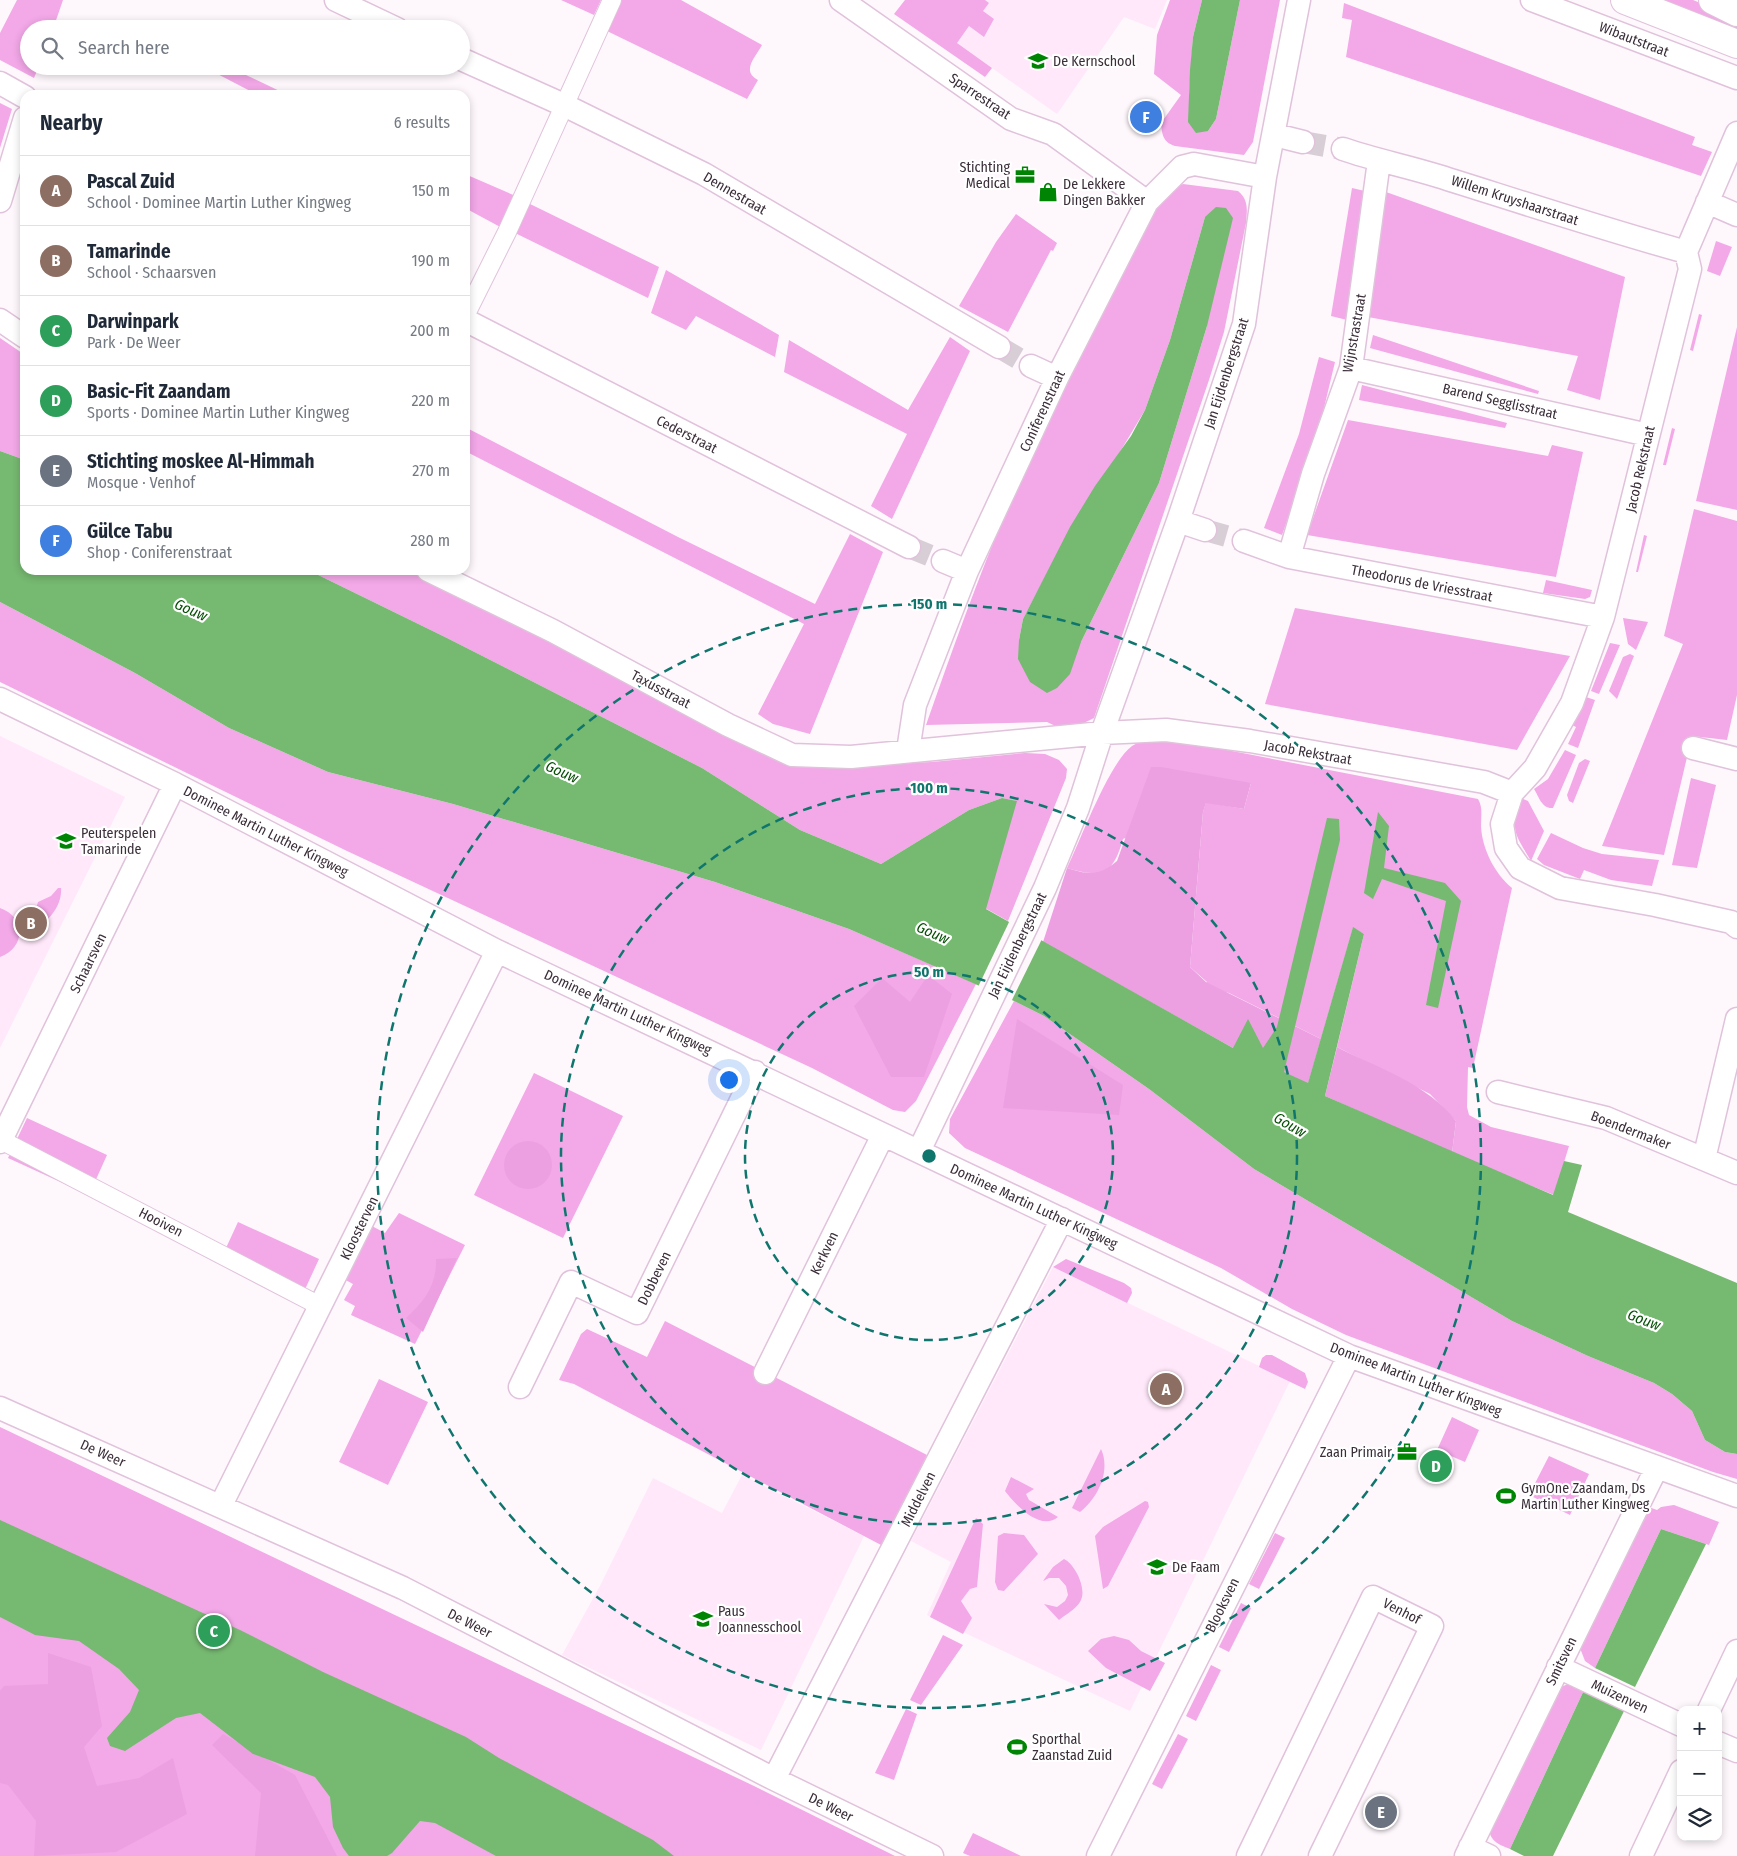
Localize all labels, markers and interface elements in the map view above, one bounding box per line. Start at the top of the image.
street label: Wibautstraat [1597,18,1671,61]
search box [20,20,470,75]
icon: search [38,34,66,62]
text: Search here [78,36,170,59]
school or university icon: De Kernschool [1027,50,1049,72]
place label: De Kernschool [1053,53,1136,70]
street label: Sparrestraat [946,70,1014,123]
pin: F [1130,98,1162,136]
text: Nearby [40,110,102,136]
text: 6 results [394,113,450,132]
place label: Stichting Medical [960,159,1010,192]
office icon: Stichting Medical [1014,164,1036,186]
street label: Dennestraat [700,169,770,218]
text: Pascal Zuid [87,170,175,193]
street label: Willem Kruyshaarstraat [1449,172,1581,229]
place label: De Lekkere Dingen Bakker [1063,176,1145,209]
text: A [52,181,60,200]
text: 150 m [412,181,450,200]
shop icon: De Lekkere Dingen Bakker [1037,181,1059,203]
text: School · Dominee Martin Luther Kingweg [87,193,351,212]
text: Tamarinde [87,240,171,263]
text: B [52,251,60,270]
text: 190 m [412,251,450,270]
text: School · Schaarsven [87,263,216,282]
street label: Wijnstrastraat [1339,292,1370,374]
text: Darwinpark [87,310,179,333]
street label: Jan Eijdenbergstraat [1201,315,1253,431]
text: C [52,321,60,340]
text: 200 m [410,321,450,340]
text: Park · De Weer [87,333,181,352]
street label: Coniferenstraat [1016,367,1069,455]
text: Basic-Fit Zaandam [87,380,231,403]
street label: Barend Segglisstraat [1441,380,1559,423]
text: D [51,391,61,410]
text: 220 m [411,391,450,410]
text: Sports · Dominee Martin Luther Kingweg [87,403,349,422]
street label: Cederstraat [653,412,720,457]
street label: Jacob Rekstraat [1622,424,1659,514]
text: Stichting moskee Al-Himmah [87,450,314,473]
text: E [52,461,60,480]
text: 270 m [412,461,450,480]
text: Mosque · Venhof [87,473,195,492]
text: Gülce Tabu [87,520,173,543]
text: F [52,531,60,550]
text: 280 m [411,531,450,550]
text: Shop · Coniferenstraat [87,543,232,562]
street label: Theodorus de Vriesstraat [1350,561,1494,606]
water label: Gouw [172,595,210,625]
text: 150 m [911,595,947,613]
street label: Taxusstraat [628,667,694,712]
street label: Jacob Rekstraat [1263,736,1353,769]
water label: Gouw [543,757,581,787]
text: 100 m [910,779,948,797]
street label: Dominee Martin Luther Kingweg [181,782,351,881]
place label: Peuterspelen Tamarinde [81,825,156,858]
school or university icon: Peuterspelen Tamarinde [55,830,77,852]
street label: Jan Eijdenbergstraat [984,889,1051,1001]
pin: B [15,904,47,942]
water label: Gouw [914,918,952,948]
street label: Schaarsven [67,930,110,996]
text: 50 m [914,963,944,981]
street label: Dominee Martin Luther Kingweg [541,966,715,1059]
your location [716,1067,742,1093]
street label: Boendermaker [1588,1107,1673,1154]
water label: Gouw [1271,1109,1309,1141]
centre of rings [920,1147,938,1165]
street label: Dominee Martin Luther Kingweg [947,1160,1121,1253]
street label: Kloosterven [337,1194,382,1263]
street label: Hooiven [136,1204,186,1241]
street label: Kerkven [807,1229,842,1278]
street label: Dobbeven [634,1249,675,1308]
water label: Gouw [1625,1306,1663,1335]
street label: Dominee Martin Luther Kingweg [1327,1339,1505,1420]
pin: A [1150,1370,1182,1408]
street label: De Weer [78,1436,128,1471]
office icon: Zaan Primair [1396,1441,1418,1463]
place label: Zaan Primair [1320,1444,1392,1461]
pin: D [1420,1447,1452,1485]
street label: Middelven [897,1469,940,1530]
place label: GymOne Zaandam, Ds Martin Luther Kingweg [1521,1480,1650,1513]
sports icon: GymOne Zaandam, Ds Martin Luther Kingweg [1495,1485,1517,1507]
school or university icon: De Faam [1146,1556,1168,1578]
place label: De Faam [1172,1559,1220,1576]
street label: Blooksven [1202,1575,1243,1635]
street label: Venhof [1380,1595,1425,1629]
place label: Paus Joannesschool [718,1603,802,1636]
street label: De Weer [445,1605,495,1642]
school or university icon: Paus Joannesschool [692,1608,714,1630]
pin: C [198,1612,230,1650]
street label: Smitsven [1542,1634,1581,1688]
street label: Muizenven [1589,1676,1651,1717]
map controls [1677,1706,1722,1841]
button: + [1677,1706,1722,1751]
place label: Sporthal Zaanstad Zuid [1032,1731,1112,1764]
sports icon: Sporthal Zaanstad Zuid [1006,1736,1028,1758]
button: − [1677,1751,1722,1796]
street label: De Weer [806,1789,856,1826]
pin: E [1365,1793,1397,1831]
button: layers [1677,1796,1722,1841]

